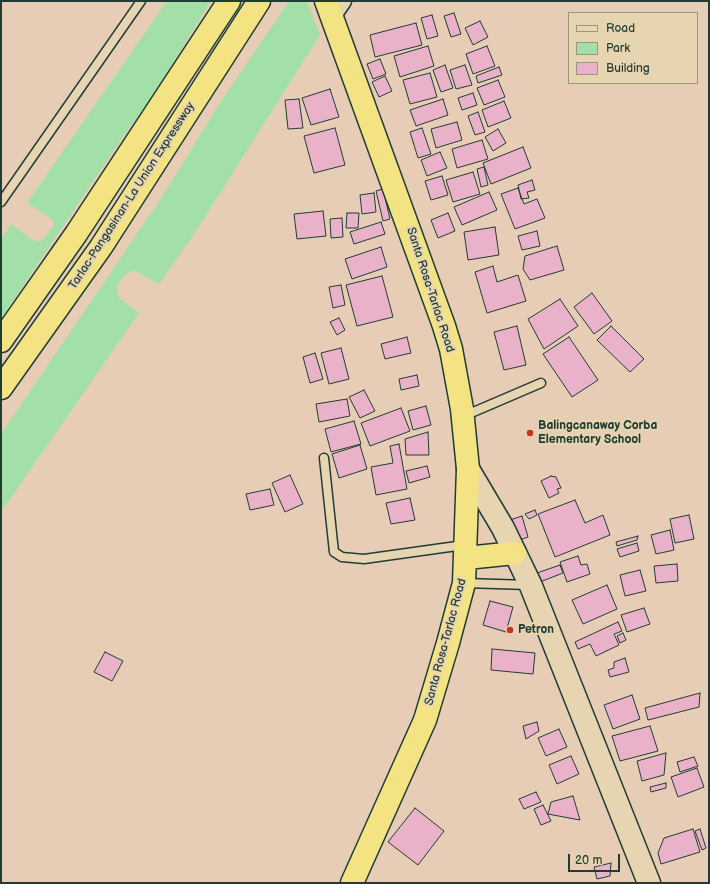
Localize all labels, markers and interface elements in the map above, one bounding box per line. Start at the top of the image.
legend [568,12,698,84]
text: Road [606,21,635,36]
text: Park [606,41,630,56]
text: Building [606,61,650,76]
street label: Tarlac-Pangasinan-La Union Expressway [66,100,198,292]
street label: Santa Rosa-Tarlac Road [403,226,457,354]
place label: Balingcanaway Corba Elementary School [538,419,657,447]
marker: Balingcanaway Corba Elementary School [525,428,535,438]
street label: Santa Rosa-Tarlac Road [422,577,470,707]
place label: Petron [518,623,554,637]
marker: Petron [505,625,515,635]
scale bar [570,846,622,872]
text: 20 m [575,853,602,868]

